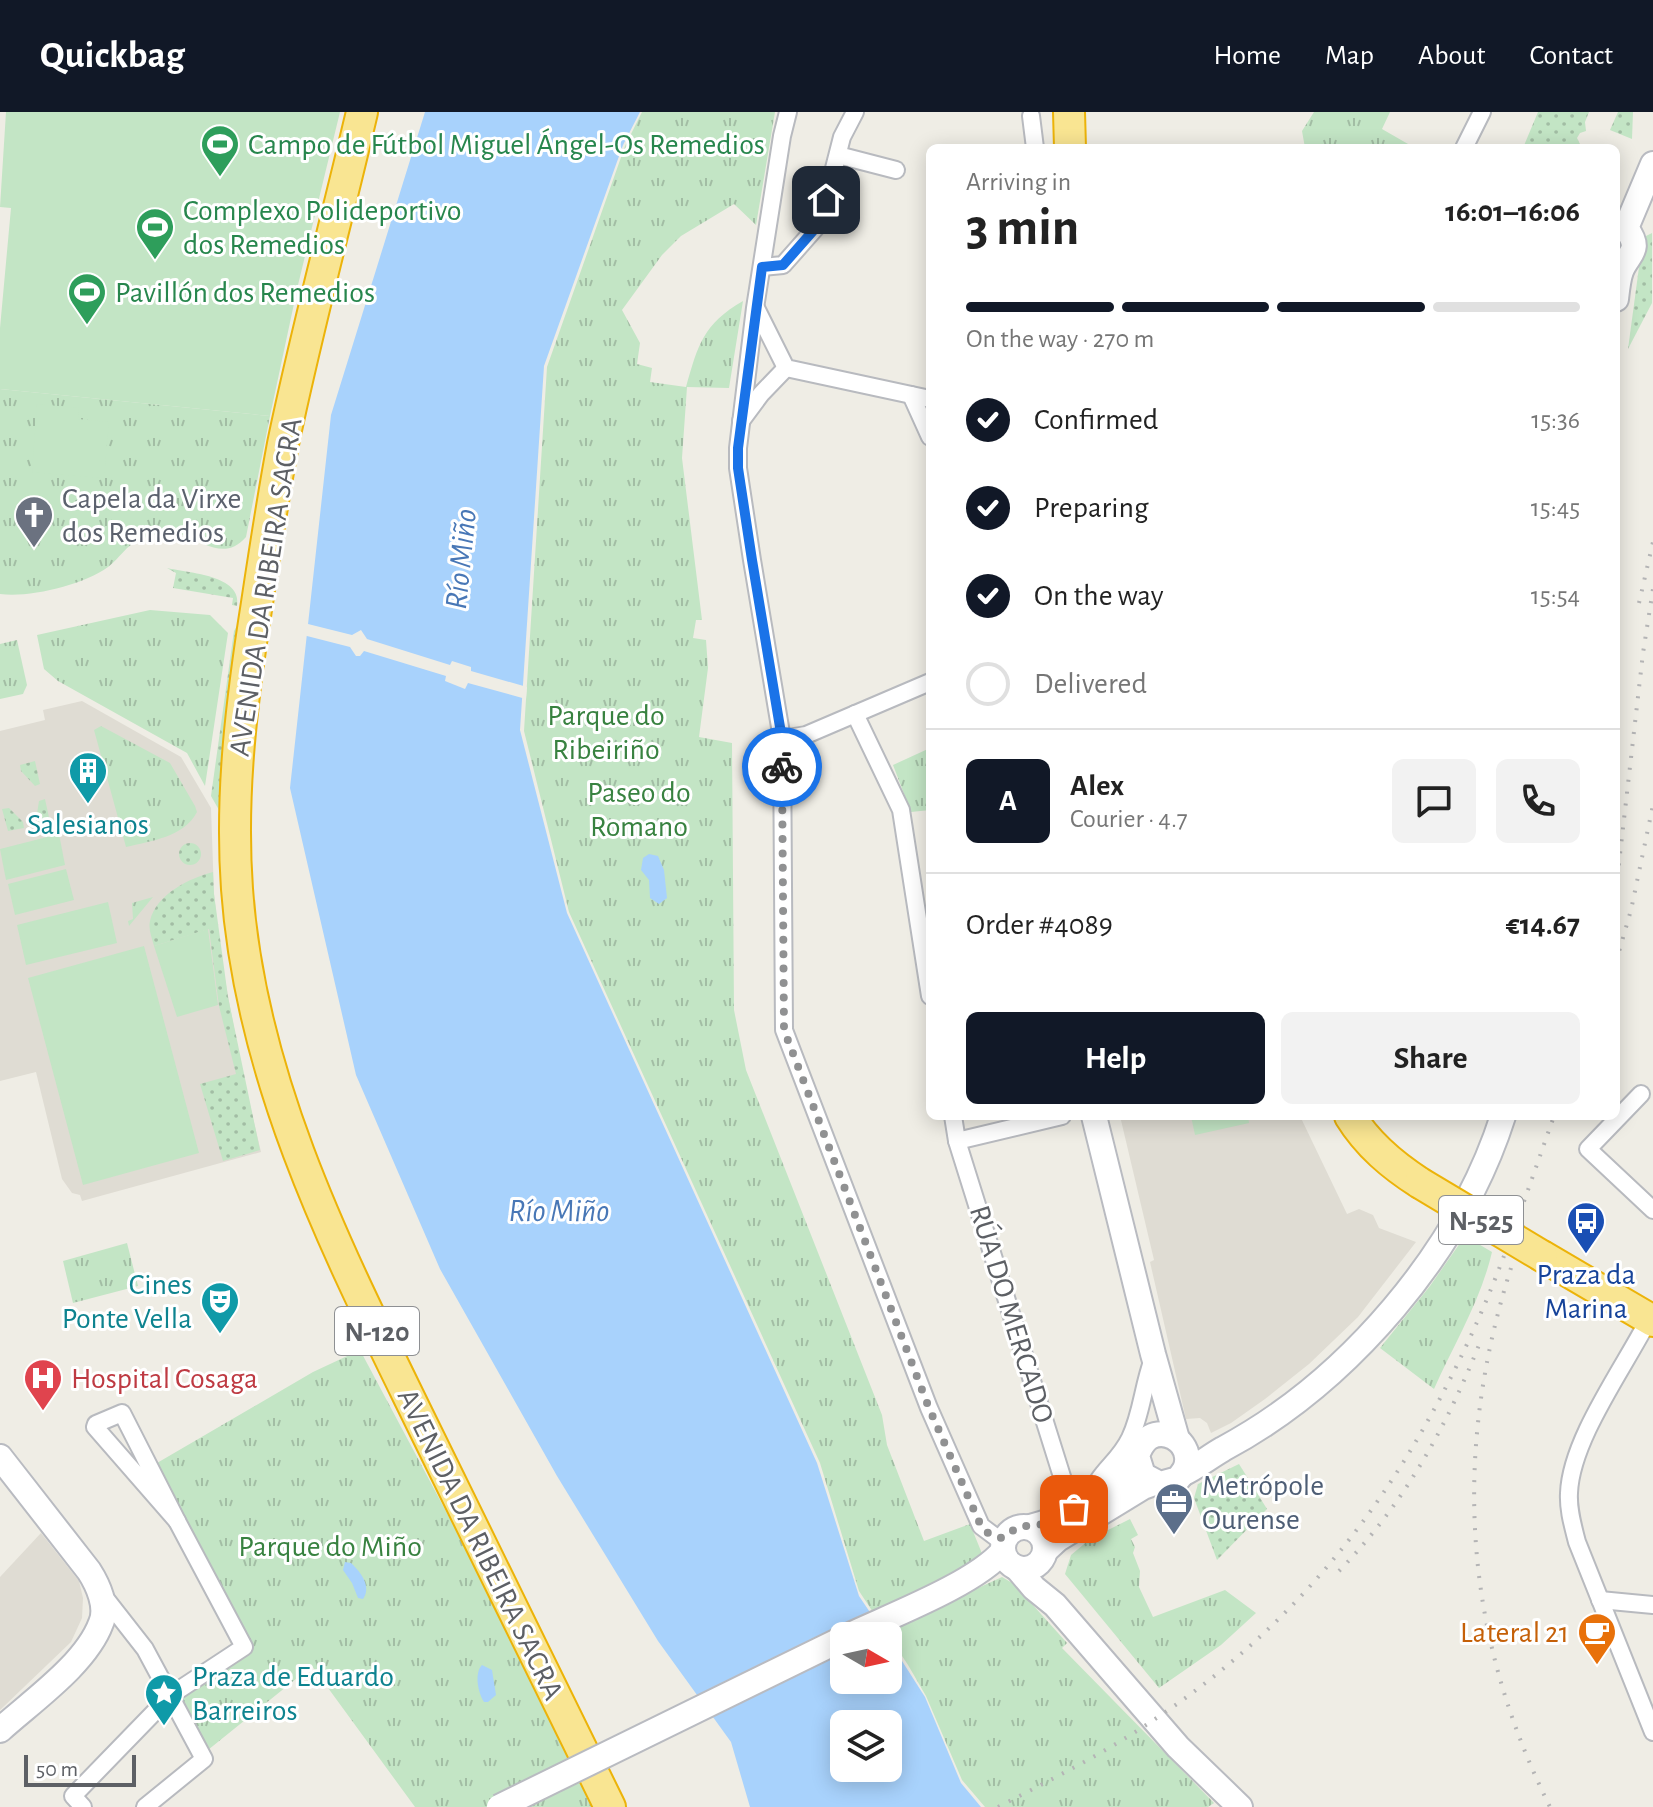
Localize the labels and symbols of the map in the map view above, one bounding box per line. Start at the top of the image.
sports icon: Campo de Fútbol Miguel Ángel-Os Remedios [199,123,241,178]
place label: Campo de Fútbol Miguel Ángel-Os Remedios [248,128,765,160]
pin [792,166,860,234]
place label: Complexo Polideportivo dos Remedios [183,196,462,260]
sports icon: Complexo Polideportivo dos Remedios [134,206,176,261]
sports icon: Pavillón dos Remedios [66,271,108,326]
place label: Pavillón dos Remedios [115,278,375,308]
street label: AVENIDA DA RIBEIRA SACRA [224,416,308,758]
place label: Capela da Virxe dos Remedios [62,484,241,548]
church icon: Capela da Virxe dos Remedios [13,494,55,549]
water label: Río Miño [440,507,482,611]
park label: Parque do Ribeiriño [547,701,665,765]
courier [742,727,822,807]
building icon: Salesianos [67,750,109,805]
park label: Paseo do Romano [587,778,691,842]
place label: Salesianos [27,810,149,840]
water label: Río Miño [509,1195,609,1227]
road number: N-525 [1439,1196,1523,1244]
bus stop icon: Praza da Marina [1565,1200,1607,1255]
street label: RÚA DO MERCADO [964,1201,1060,1427]
place label: Praza da Marina [1537,1260,1636,1324]
place label: Cines Ponte Vella [62,1270,192,1334]
theatre icon: Cines Ponte Vella [199,1280,241,1335]
road number: N-120 [335,1307,419,1355]
hospital icon: Hospital Cosaga [22,1357,64,1412]
place label: Hospital Cosaga [71,1364,258,1394]
street label: AVENIDA DA RIBEIRA SACRA [392,1384,569,1705]
place label: Metrópole Ourense [1202,1471,1324,1535]
pin [1040,1475,1108,1543]
office icon: Metrópole Ourense [1153,1481,1195,1536]
park label: Parque do Miño [238,1532,422,1562]
cafe icon: Lateral 21 [1576,1611,1618,1666]
place label: Lateral 21 [1460,1618,1569,1648]
north arrow [830,1622,902,1694]
place label: Praza de Eduardo Barreiros [192,1662,394,1726]
place icon: Praza de Eduardo Barreiros [143,1672,185,1727]
scale bar [24,1751,136,1787]

